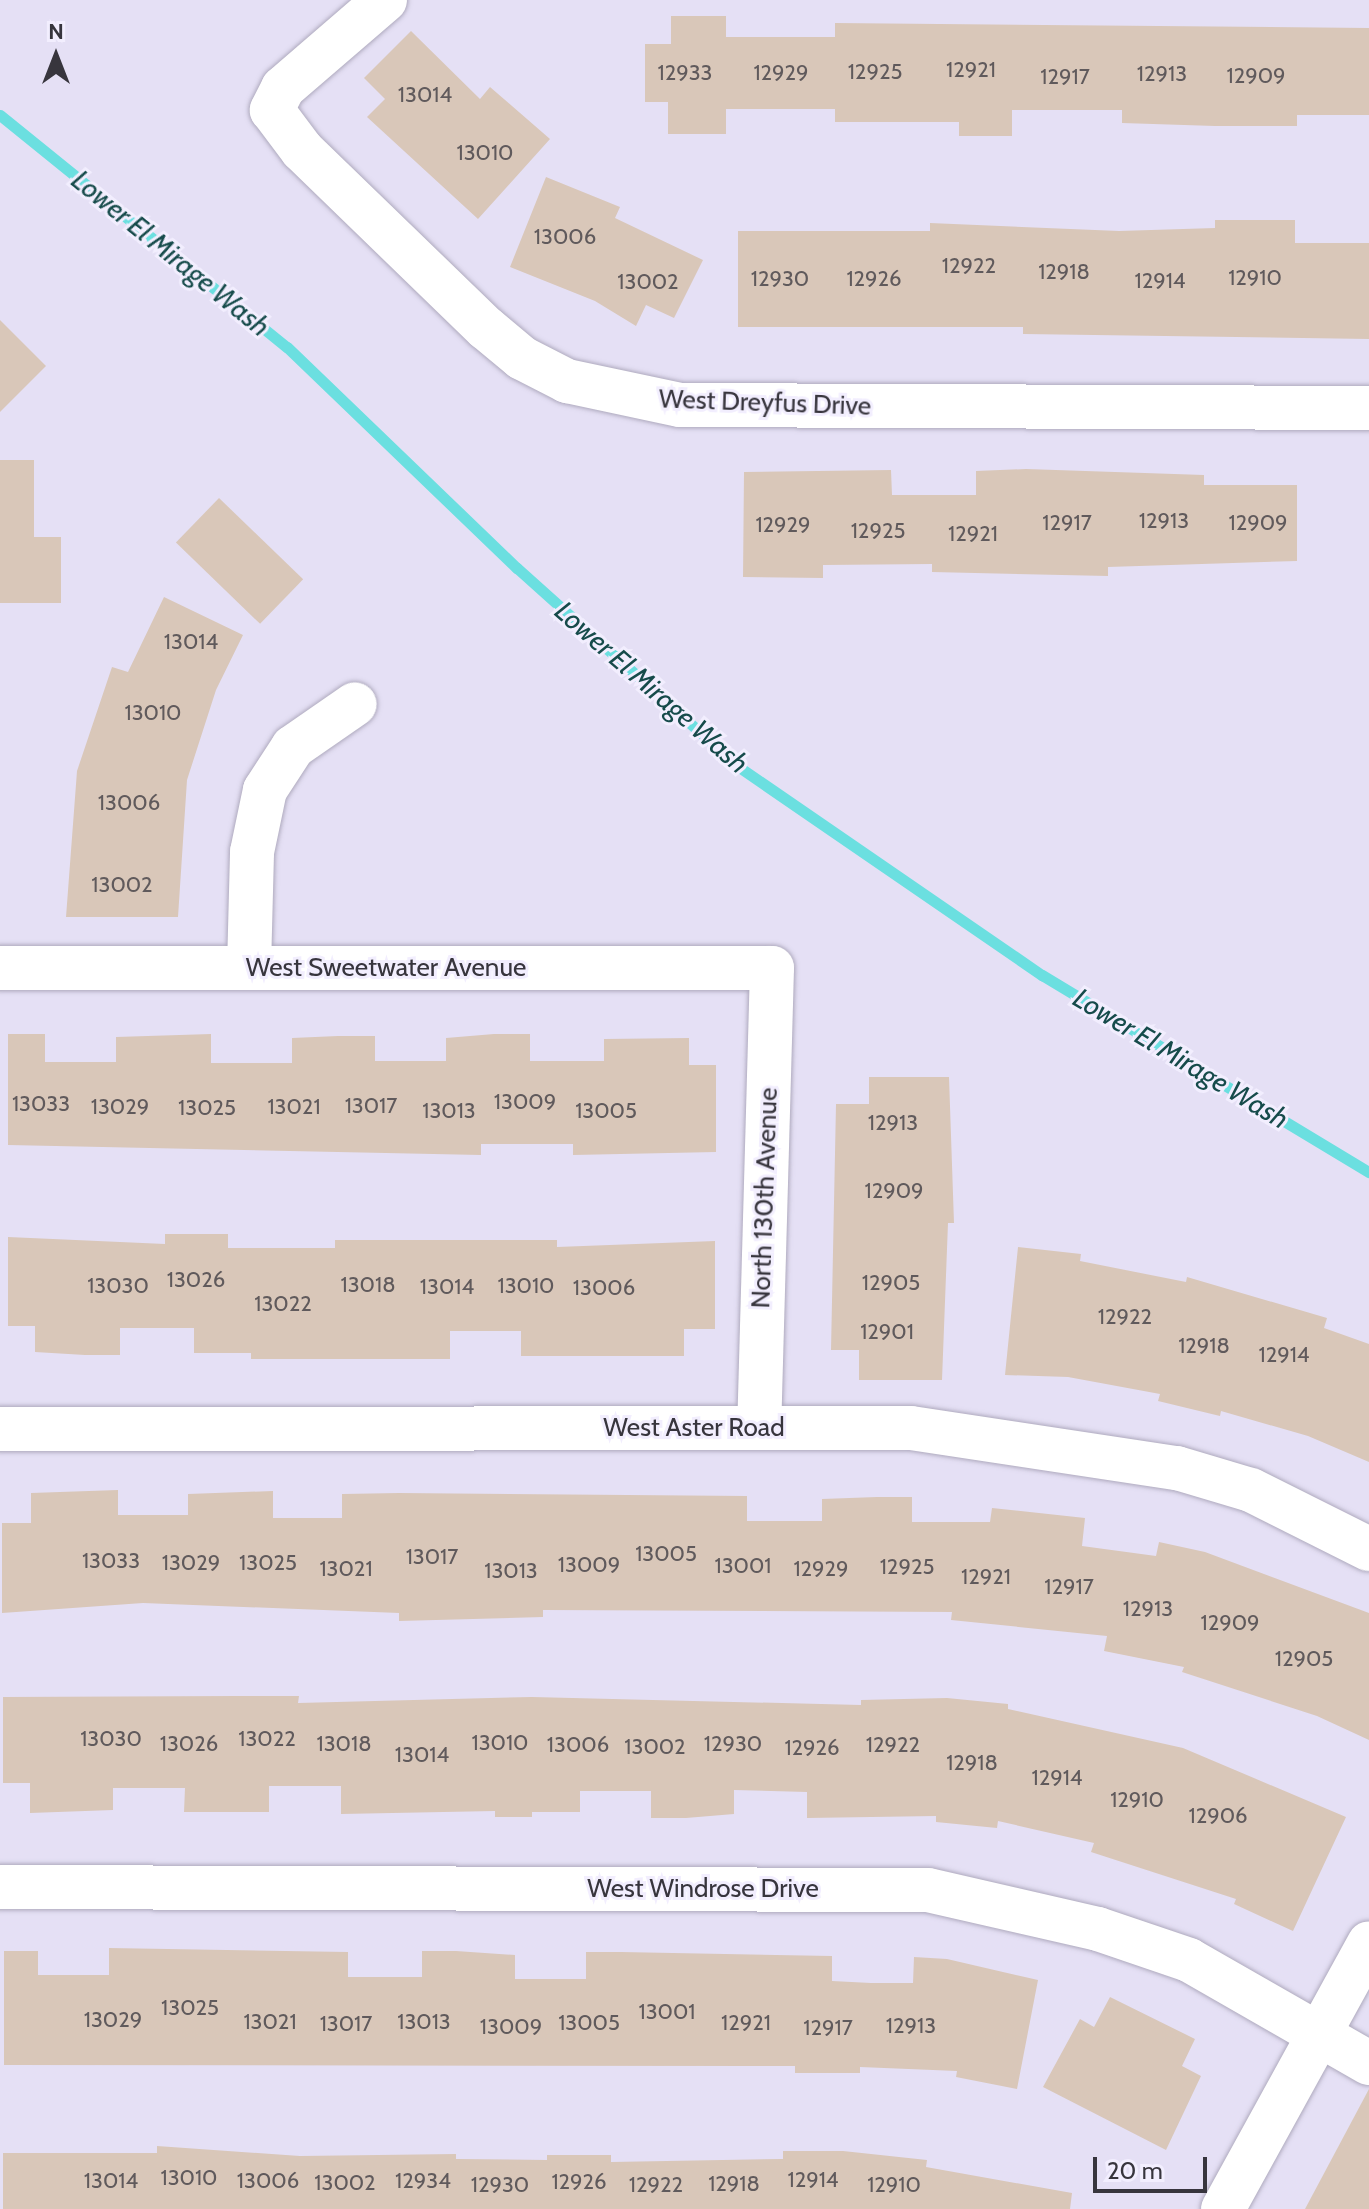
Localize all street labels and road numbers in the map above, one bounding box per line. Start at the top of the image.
street label: West Dreyfus Drive [658,384,872,422]
street label: West Sweetwater Avenue [246,952,526,984]
street label: North 130th Avenue [746,1087,784,1309]
street label: West Aster Road [603,1412,785,1444]
street label: West Windrose Drive [587,1873,819,1905]

